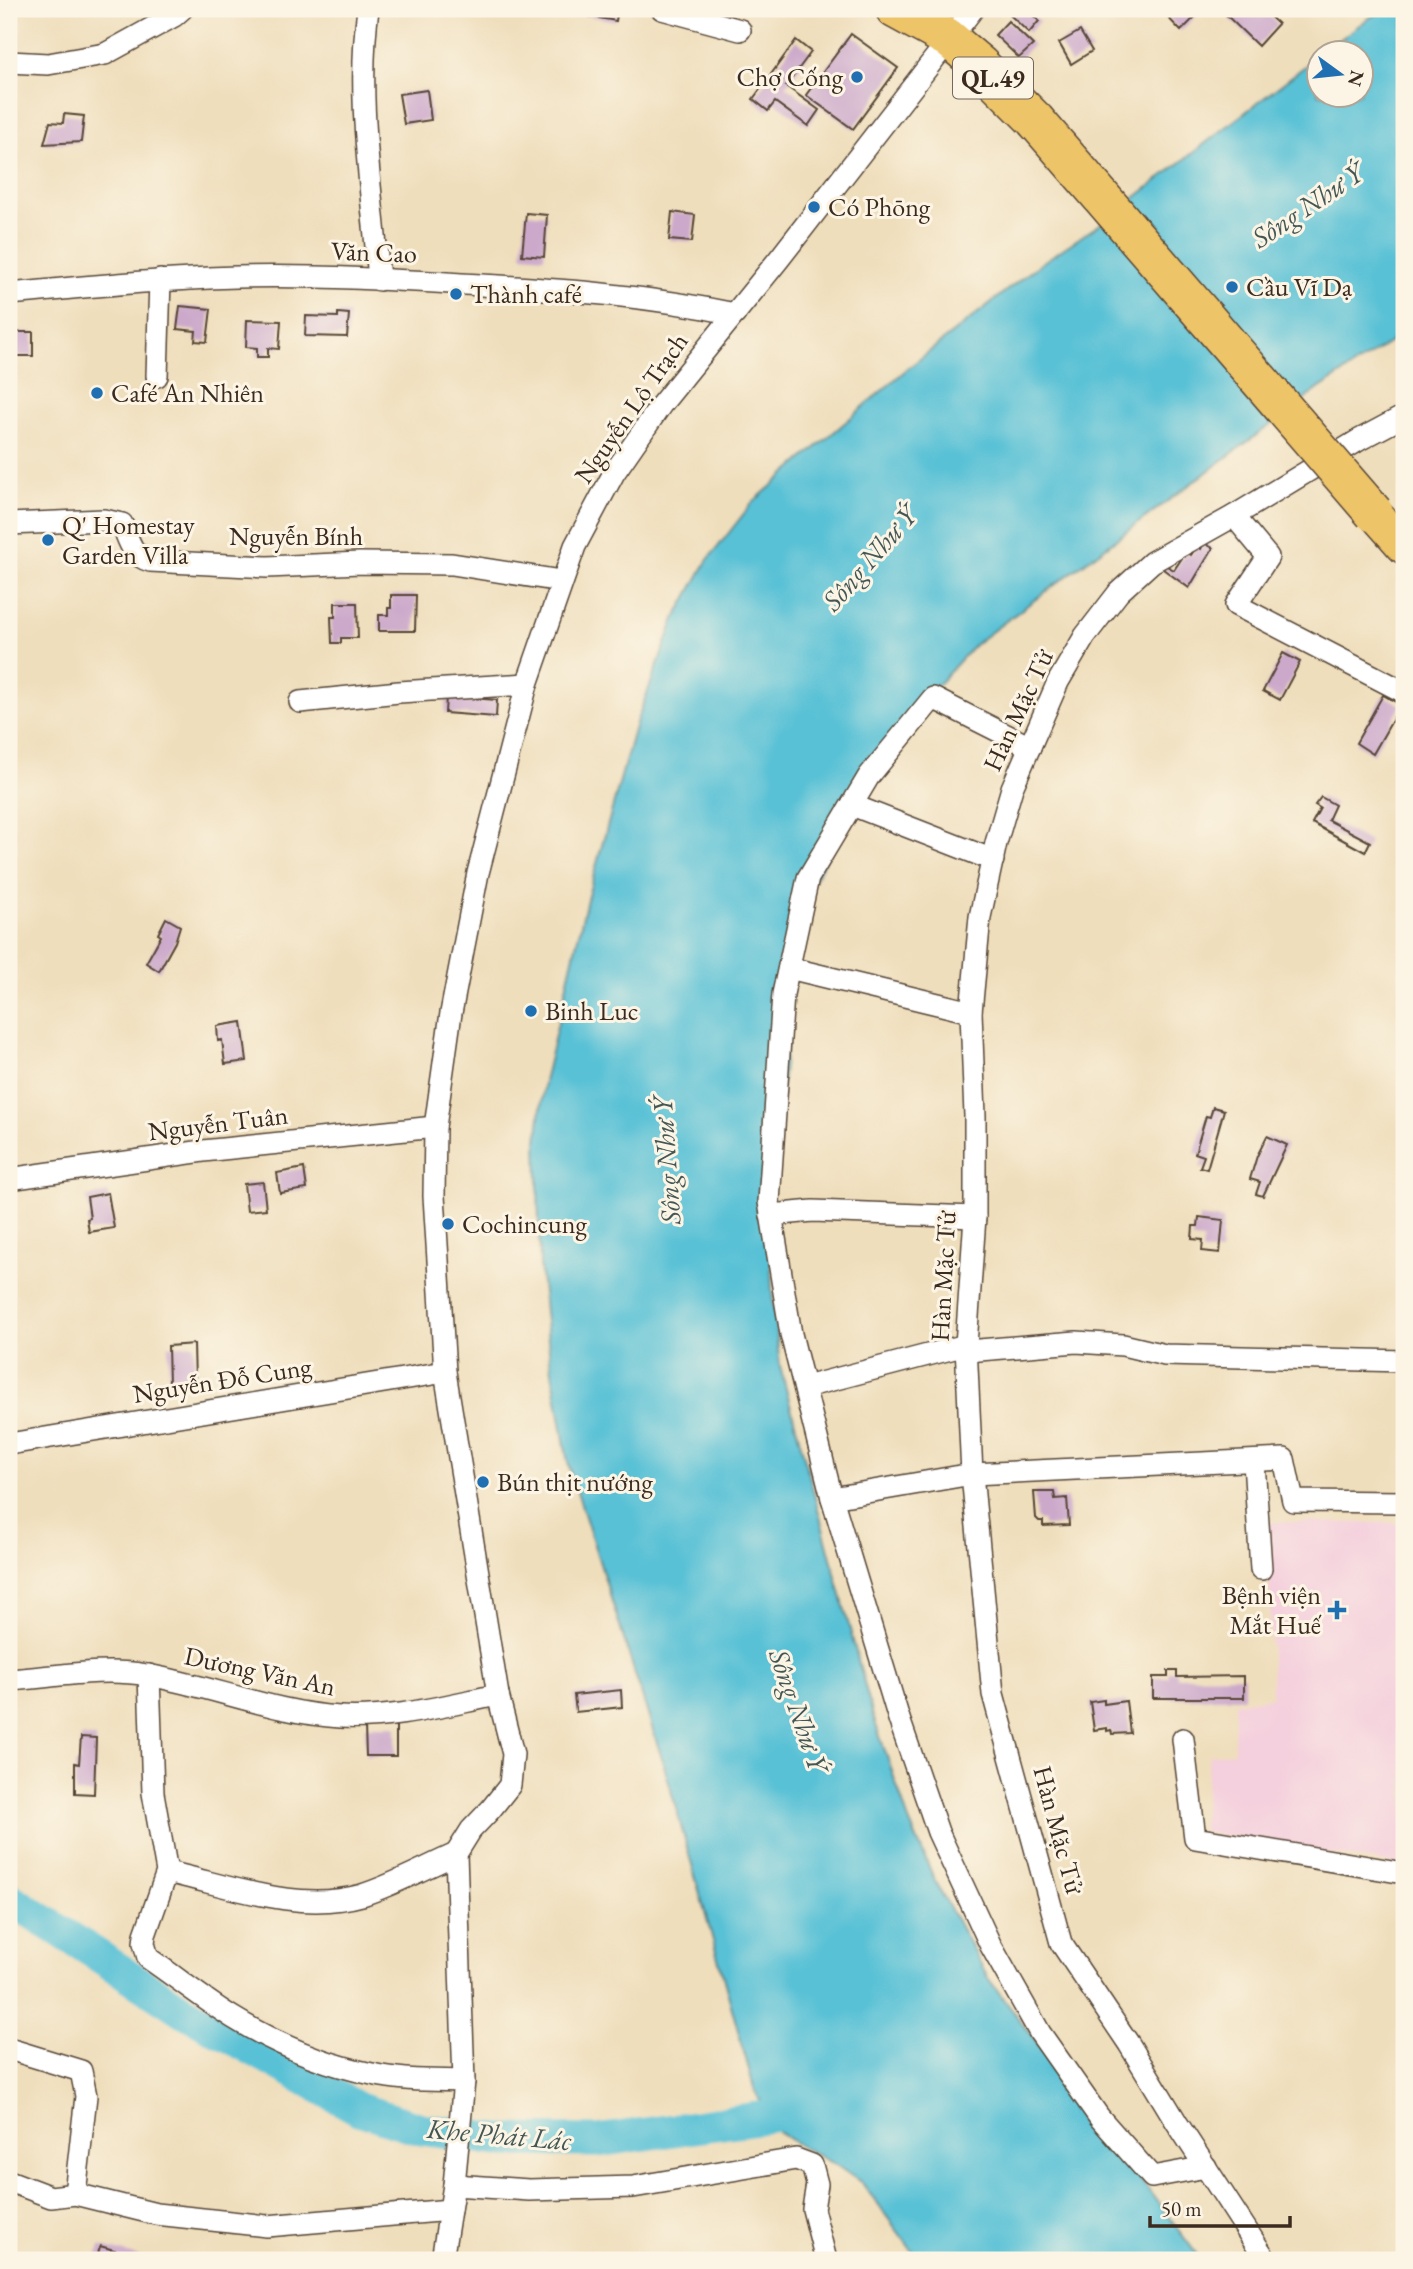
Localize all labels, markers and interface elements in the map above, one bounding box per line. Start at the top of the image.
north arrow [1304,38,1374,108]
road number: QL.49 [953,57,1033,98]
place label: Chợ Cống [736,60,844,94]
text: N [1342,68,1370,90]
marker: Chợ Cống [849,69,865,85]
water label: Sông Như Ý [1243,152,1374,256]
place label: Có Phōng [828,190,931,224]
marker: Có Phōng [806,199,822,215]
street label: Văn Cao [330,234,418,270]
place label: Cầu Vĩ Dạ [1246,270,1353,304]
place label: Thành café [470,277,582,311]
marker: Cầu Vĩ Dạ [1224,279,1240,295]
marker: Thành café [448,286,464,302]
street label: Nguyễn Lộ Trạch [566,326,696,490]
place label: Café An Nhiên [111,376,264,410]
marker: Café An Nhiên [89,385,105,401]
water label: Sông Như Ý [813,495,928,619]
place label: Q' Homestay Garden Villa [62,508,195,572]
street label: Nguyễn Bính [229,519,363,553]
marker: Q' Homestay Garden Villa [40,532,56,548]
street label: Hàn Mặc Tử [975,643,1061,777]
place label: Binh Luc [545,994,638,1028]
marker: Binh Luc [523,1003,539,1019]
water label: Sông Như Ý [643,1091,688,1227]
street label: Nguyễn Tuân [146,1098,290,1148]
place label: Cochincung [462,1207,587,1241]
street label: Hàn Mặc Tử [923,1209,963,1343]
marker: Cochincung [440,1216,456,1232]
street label: Nguyễn Đỗ Cung [130,1349,314,1411]
place label: Bún thịt nướng [497,1465,653,1499]
marker: Bún thịt nướng [475,1474,491,1490]
place label: Bệnh viện Mắt Huế [1222,1578,1322,1642]
marker: Bệnh viện Mắt Huế [1327,1600,1347,1620]
street label: Dương Văn An [181,1638,339,1704]
water label: Sông Như Ý [761,1643,838,1781]
street label: Hàn Mặc Tử [1026,1762,1093,1898]
water label: Khe Phát Lác [425,2110,574,2158]
scale bar [1150,2185,1290,2229]
text: 50 m [1161,2195,1202,2222]

